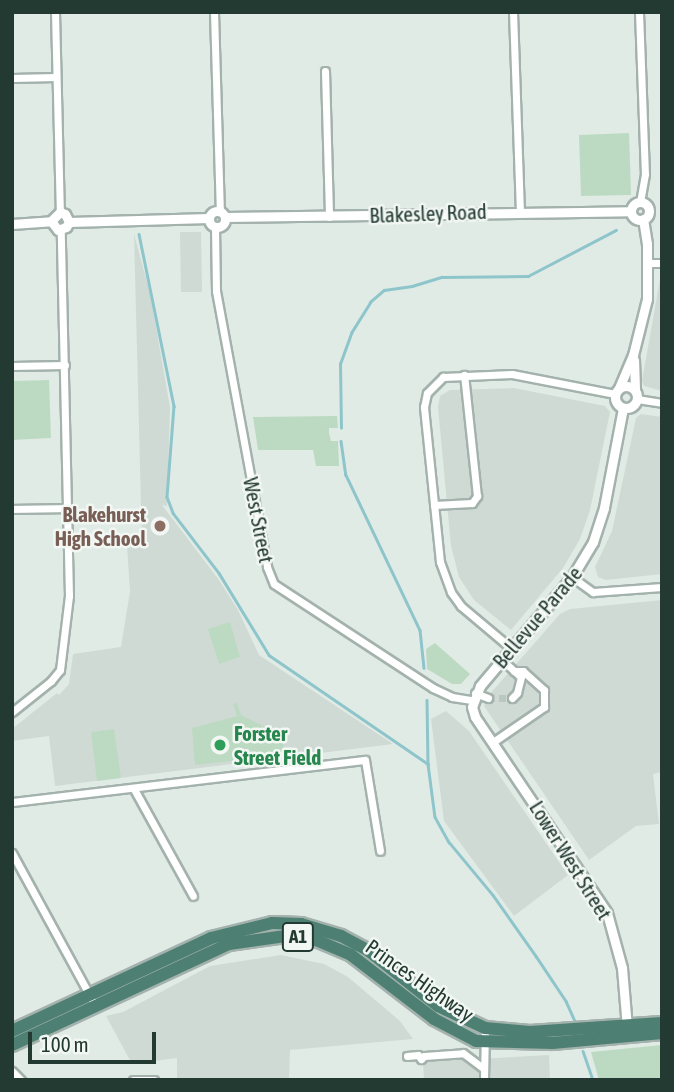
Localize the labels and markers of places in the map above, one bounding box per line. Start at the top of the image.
place label: Blakehurst High School [55,501,146,551]
marker: Blakehurst High School [152,518,168,534]
place label: Forster Street Field [234,720,321,770]
marker: Forster Street Field [212,737,228,753]

